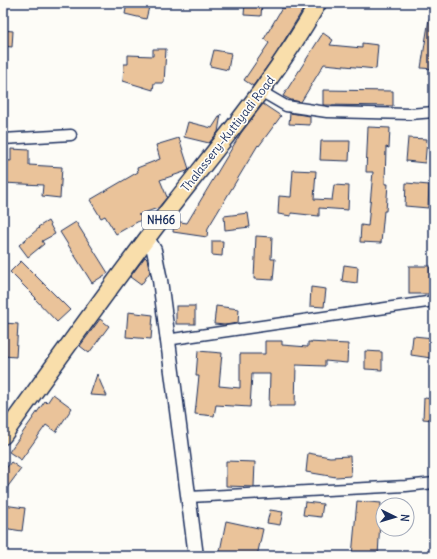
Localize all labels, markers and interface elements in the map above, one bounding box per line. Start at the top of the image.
street label: Thalassery-Kuttiyadi Road [178,73,278,195]
road number: NH66 [142,211,180,229]
north arrow [375,497,415,537]
text: N [398,513,412,522]

